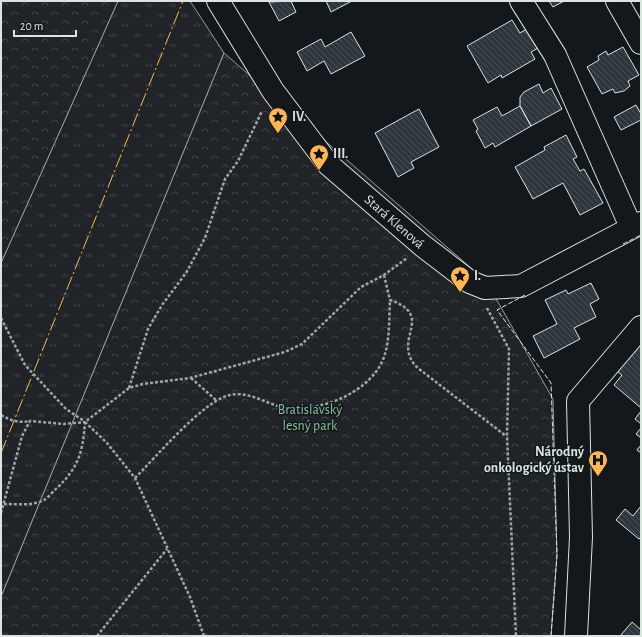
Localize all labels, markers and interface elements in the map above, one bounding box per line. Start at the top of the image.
scale bar [14,12,76,38]
text: 20 m [20,20,43,32]
place icon: IV. [267,106,289,134]
place label: IV. [292,110,306,124]
place icon: III. [308,143,330,171]
place label: III. [333,147,348,161]
street label: Stará Klenová [361,192,427,252]
place icon: I. [449,265,471,293]
place label: I. [474,269,481,283]
park label: Bratislavský lesný park [278,403,342,433]
place label: Národný onkologický ústav [484,445,585,475]
hospital icon: Národný onkologický ústav [587,449,609,477]

